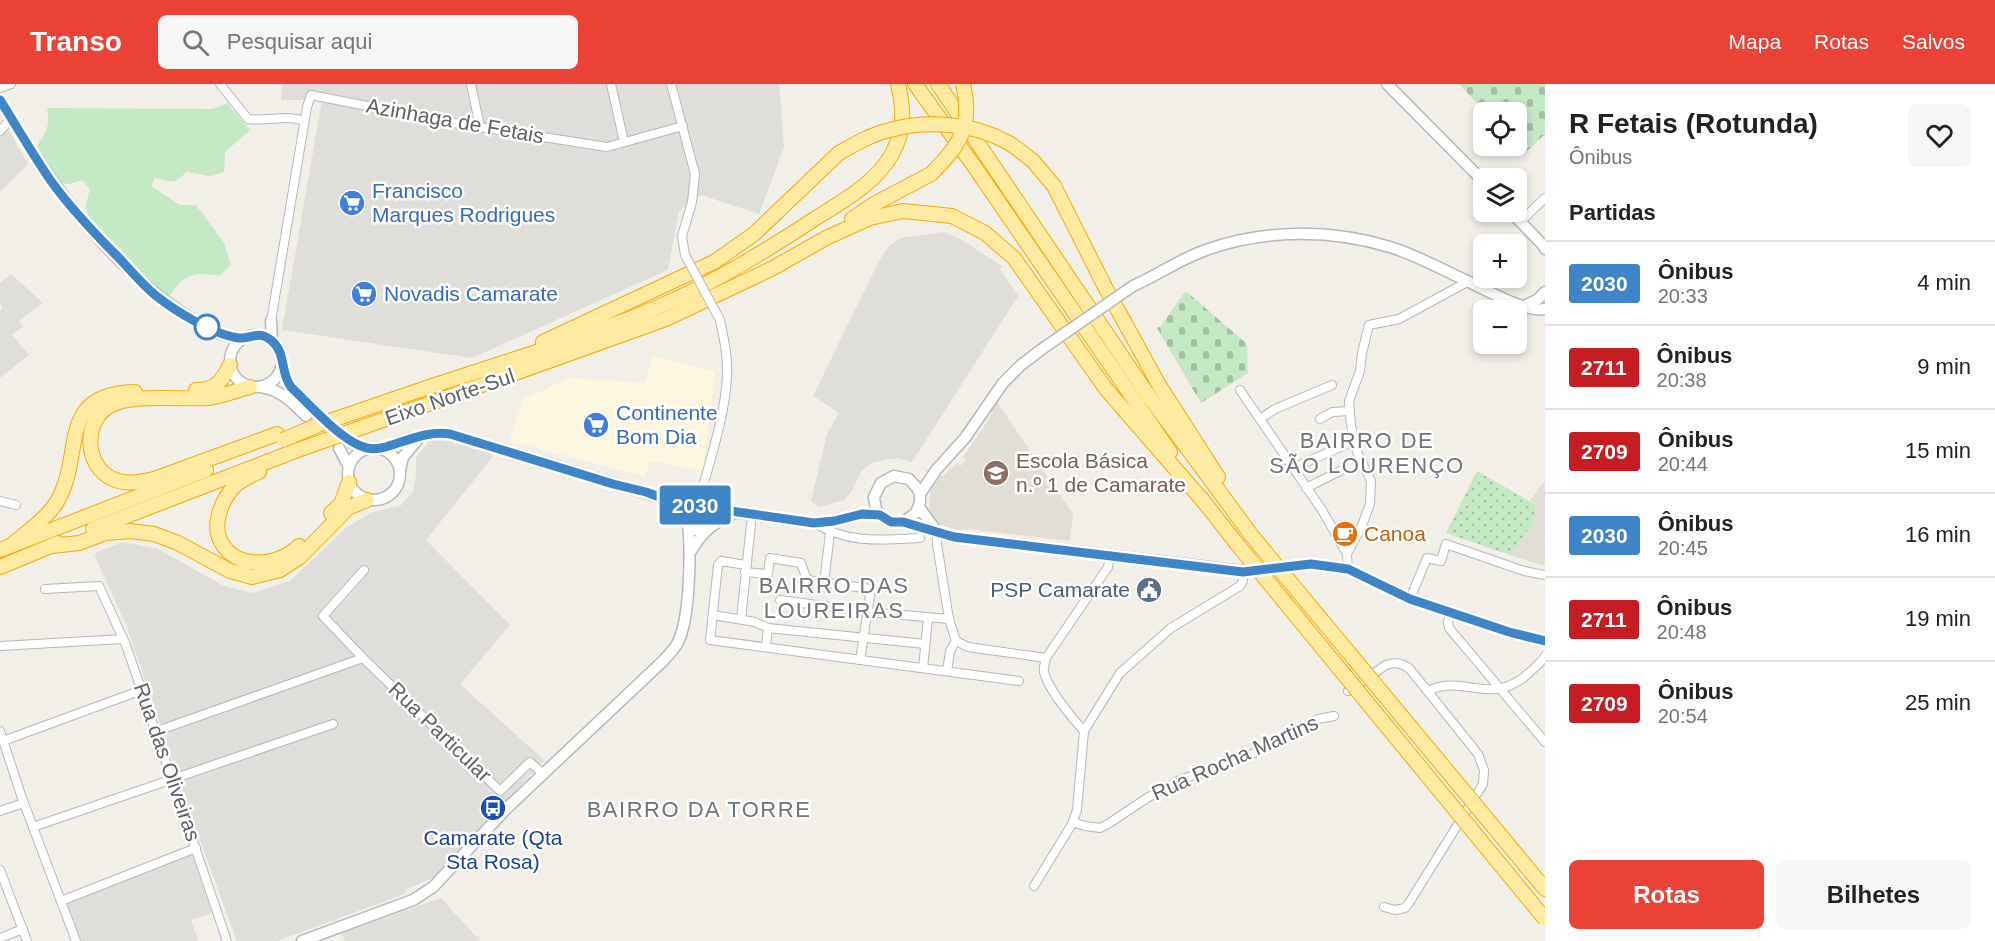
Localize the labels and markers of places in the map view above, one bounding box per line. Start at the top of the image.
place label: Francisco Marques Rodrigues [372,179,555,226]
supermarket icon: Francisco Marques Rodrigues [337,188,367,218]
supermarket icon: Novadis Camarate [349,279,379,309]
place label: Novadis Camarate [384,282,558,305]
unlabelled marker [194,314,220,340]
place label: Continente Bom Dia [616,401,718,448]
supermarket icon: Continente Bom Dia [581,410,611,440]
place label: Escola Básica n.º 1 de Camarate [1016,449,1186,496]
school or university icon: Escola Básica n.º 1 de Camarate [981,458,1011,488]
cafe icon: Canoa [1330,519,1360,549]
place label: Canoa [1364,522,1426,545]
public building icon: PSP Camarate [1134,575,1164,605]
place label: PSP Camarate [990,578,1130,601]
bus stop icon: Camarate (Qta Sta Rosa) [478,793,508,823]
place label: Camarate (Qta Sta Rosa) [424,826,563,873]

